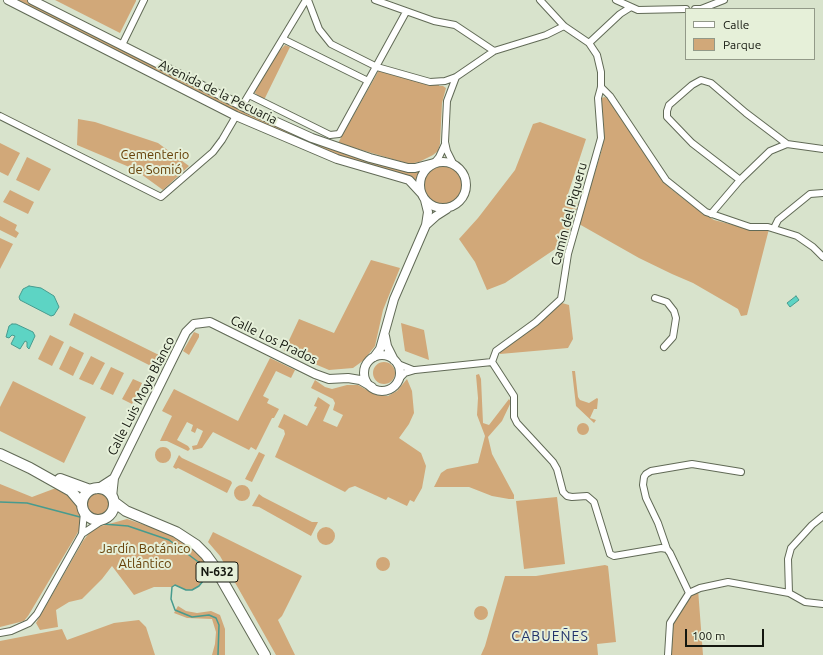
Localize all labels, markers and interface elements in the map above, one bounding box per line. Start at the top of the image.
legend [685,8,815,60]
text: Calle [723,18,749,31]
text: Parque [723,38,761,51]
street label: Avenida de la Pecuaria [156,56,280,128]
park label: Cementerio de Somió [121,147,189,178]
street label: Camín del Piqueru [548,161,590,267]
street label: Calle Los Prados [228,312,320,368]
street label: Calle Luis Moya Blanco [104,334,178,458]
park label: Jardín Botánico Atlántico [100,541,190,572]
road number: N-632 [196,562,238,582]
scale bar [687,621,766,647]
district label: CABUEÑES [511,628,589,644]
text: 100 m [692,629,725,642]

